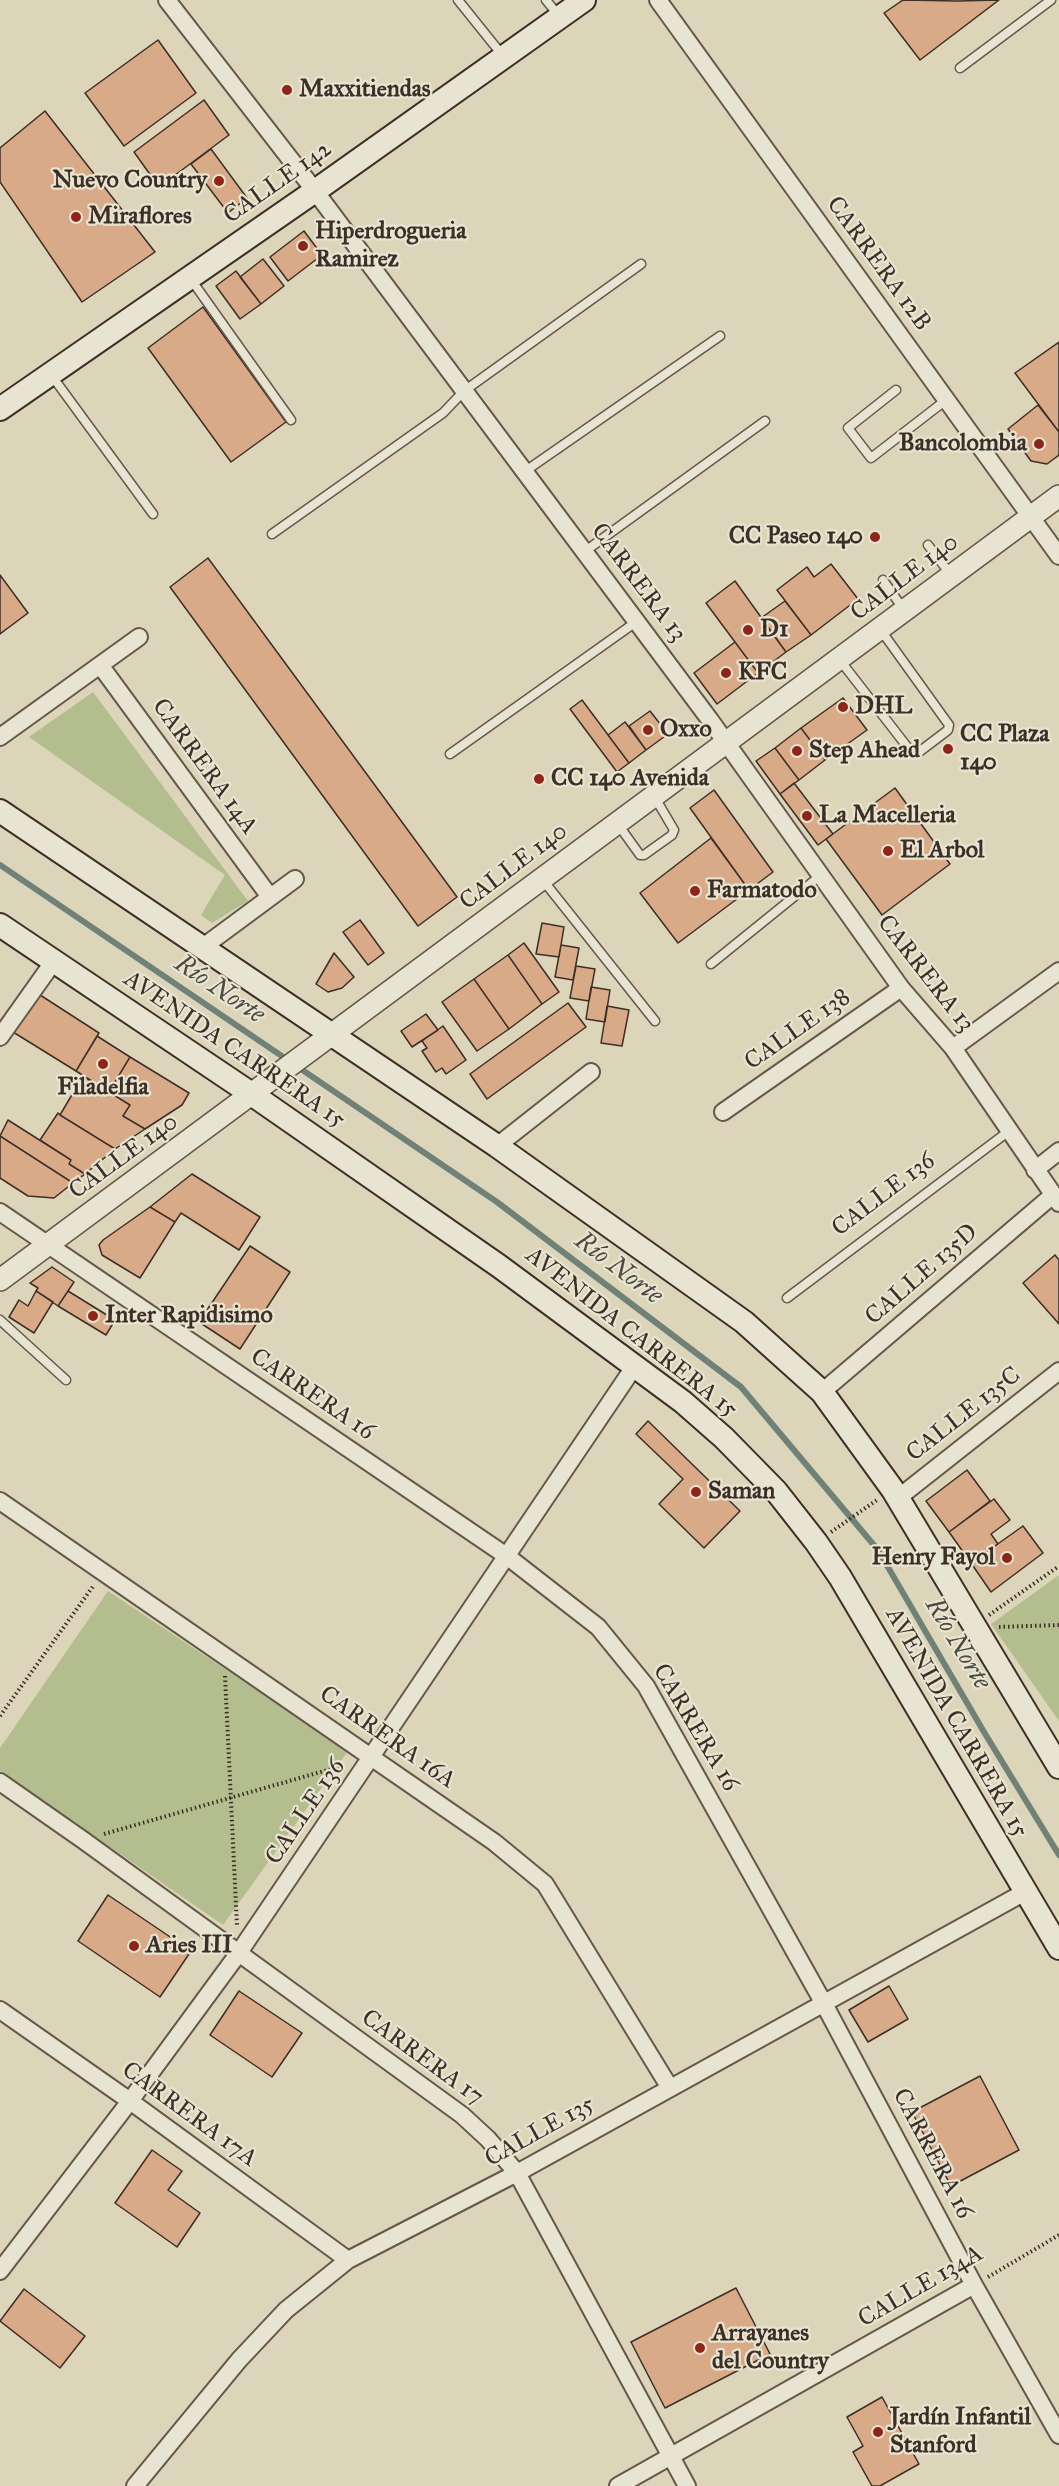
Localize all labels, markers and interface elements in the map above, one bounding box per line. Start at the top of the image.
place label: Maxxitiendas [299,76,431,104]
marker: Maxxitiendas [280,83,294,97]
street label: CALLE 142 [219,135,337,231]
place label: Nuevo Country [53,167,207,195]
marker: Nuevo Country [212,174,226,188]
street label: CARRERA 12B [820,191,936,337]
place label: Miraflores [88,203,192,231]
marker: Miraflores [69,210,83,224]
place label: Hiperdrogueria Ramirez [315,218,466,274]
marker: Hiperdrogueria Ramirez [296,239,310,253]
place label: Bancolombia [899,430,1027,458]
marker: Bancolombia [1032,437,1046,451]
street label: CARRERA 13 [584,518,692,648]
place label: CC Paseo 140 [729,523,863,551]
street label: CALLE 140 [846,528,964,628]
marker: CC Paseo 140 [868,530,882,544]
place label: D1 [760,616,788,644]
marker: D1 [741,623,755,637]
place label: KFC [738,659,787,687]
marker: KFC [719,666,733,680]
place label: DHL [855,693,912,721]
street label: CARRERA 14A [145,694,263,840]
marker: DHL [836,700,850,714]
place label: Oxxo [660,716,712,744]
place label: CC Plaza 140 [960,721,1049,777]
marker: Oxxo [641,723,655,737]
place label: Step Ahead [809,737,920,765]
marker: CC Plaza 140 [941,742,955,756]
marker: Step Ahead [790,744,804,758]
place label: CC 140 Avenida [551,765,709,793]
marker: CC 140 Avenida [532,772,546,786]
place label: La Macelleria [819,802,956,830]
marker: La Macelleria [800,809,814,823]
street label: CALLE 140 [455,817,573,917]
place label: El Arbol [900,837,984,865]
marker: El Arbol [881,844,895,858]
place label: Farmatodo [707,877,817,905]
marker: Farmatodo [688,884,702,898]
street label: CARRERA 13 [870,910,980,1038]
water label: Río Norte [168,949,270,1031]
street label: AVENIDA CARRERA 15 [118,965,350,1135]
street label: CALLE 138 [740,983,856,1077]
marker: Filadelfia [96,1057,110,1071]
place label: Filadelfia [57,1074,149,1102]
street label: CALLE 140 [64,1108,184,1206]
street label: CALLE 136 [827,1147,941,1243]
street label: CALLE 135D [860,1218,984,1332]
water label: Río Norte [568,1226,668,1312]
street label: AVENIDA CARRERA 15 [519,1241,743,1425]
place label: Inter Rapidisimo [105,1302,273,1330]
marker: Inter Rapidisimo [86,1309,100,1323]
street label: CARRERA 16 [244,1343,380,1447]
street label: CALLE 135C [901,1362,1027,1468]
place label: Saman [708,1478,775,1506]
marker: Saman [689,1485,703,1499]
place label: Henry Fayol [871,1544,995,1572]
marker: Henry Fayol [1000,1551,1014,1565]
water label: Río Norte [917,1592,997,1696]
street label: AVENIDA CARRERA 15 [878,1603,1034,1843]
street label: CARRERA 16 [646,1659,744,1797]
street label: CARRERA 16A [313,1680,461,1796]
street label: CALLE 136 [260,1753,352,1871]
place label: Aries III [146,1932,232,1960]
marker: Aries III [127,1939,141,1953]
street label: CARRERA 17 [355,2004,489,2112]
street label: CARRERA 17A [116,2056,262,2174]
street label: CARRERA 16 [886,2084,978,2224]
street label: CALLE 135 [480,2090,600,2174]
street label: CALLE 134A [854,2240,988,2334]
place label: Arrayanes del Country [712,2320,829,2376]
marker: Arrayanes del Country [693,2341,707,2355]
place label: Jardín Infantil Stanford [890,2404,1031,2460]
marker: Jardín Infantil Stanford [871,2425,885,2439]

